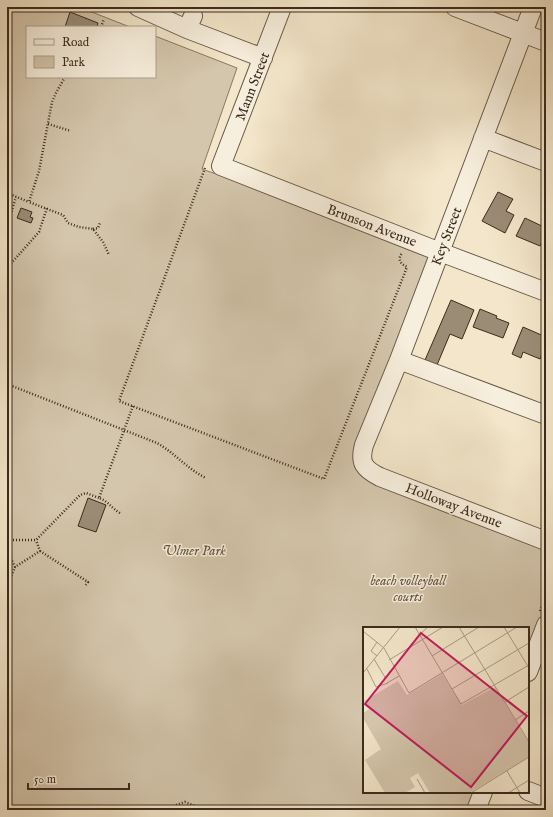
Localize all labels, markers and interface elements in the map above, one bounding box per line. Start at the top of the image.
legend [26,26,156,78]
text: Road [62,35,90,50]
street label: Mann Street [232,49,274,123]
text: Park [62,55,85,70]
street label: Brunson Avenue [324,201,420,252]
street label: Key Street [428,204,466,268]
street label: Holloway Avenue [403,479,505,533]
park label: Ulmer Park [162,542,226,560]
park label: beach volleyball courts [370,572,448,606]
inset map [363,627,529,793]
scale bar [28,765,129,791]
text: 50 m [34,772,56,787]

